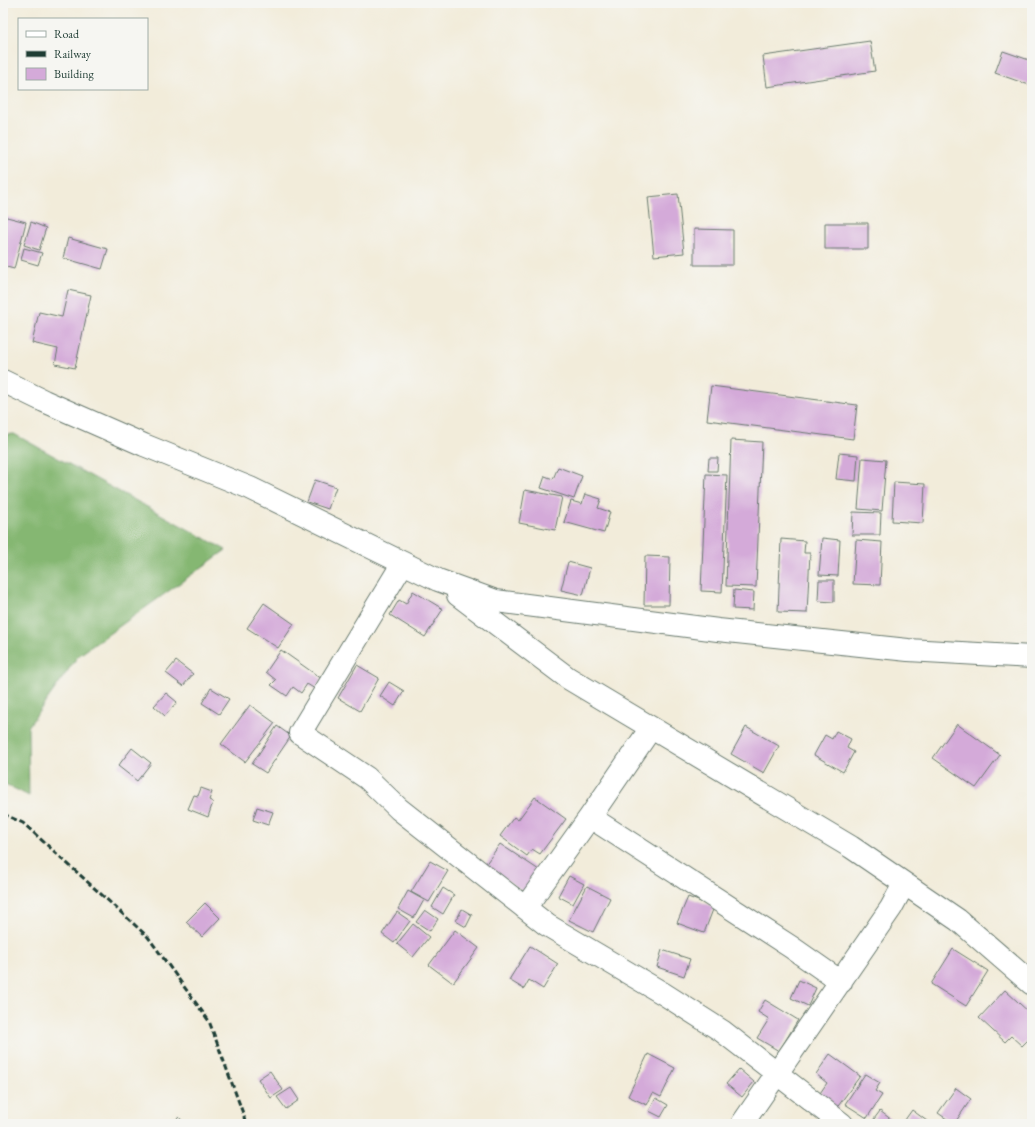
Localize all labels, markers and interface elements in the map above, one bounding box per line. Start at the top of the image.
legend [18,18,148,90]
text: Road [54,26,80,42]
text: Railway [54,46,92,62]
text: Building [54,66,95,82]

